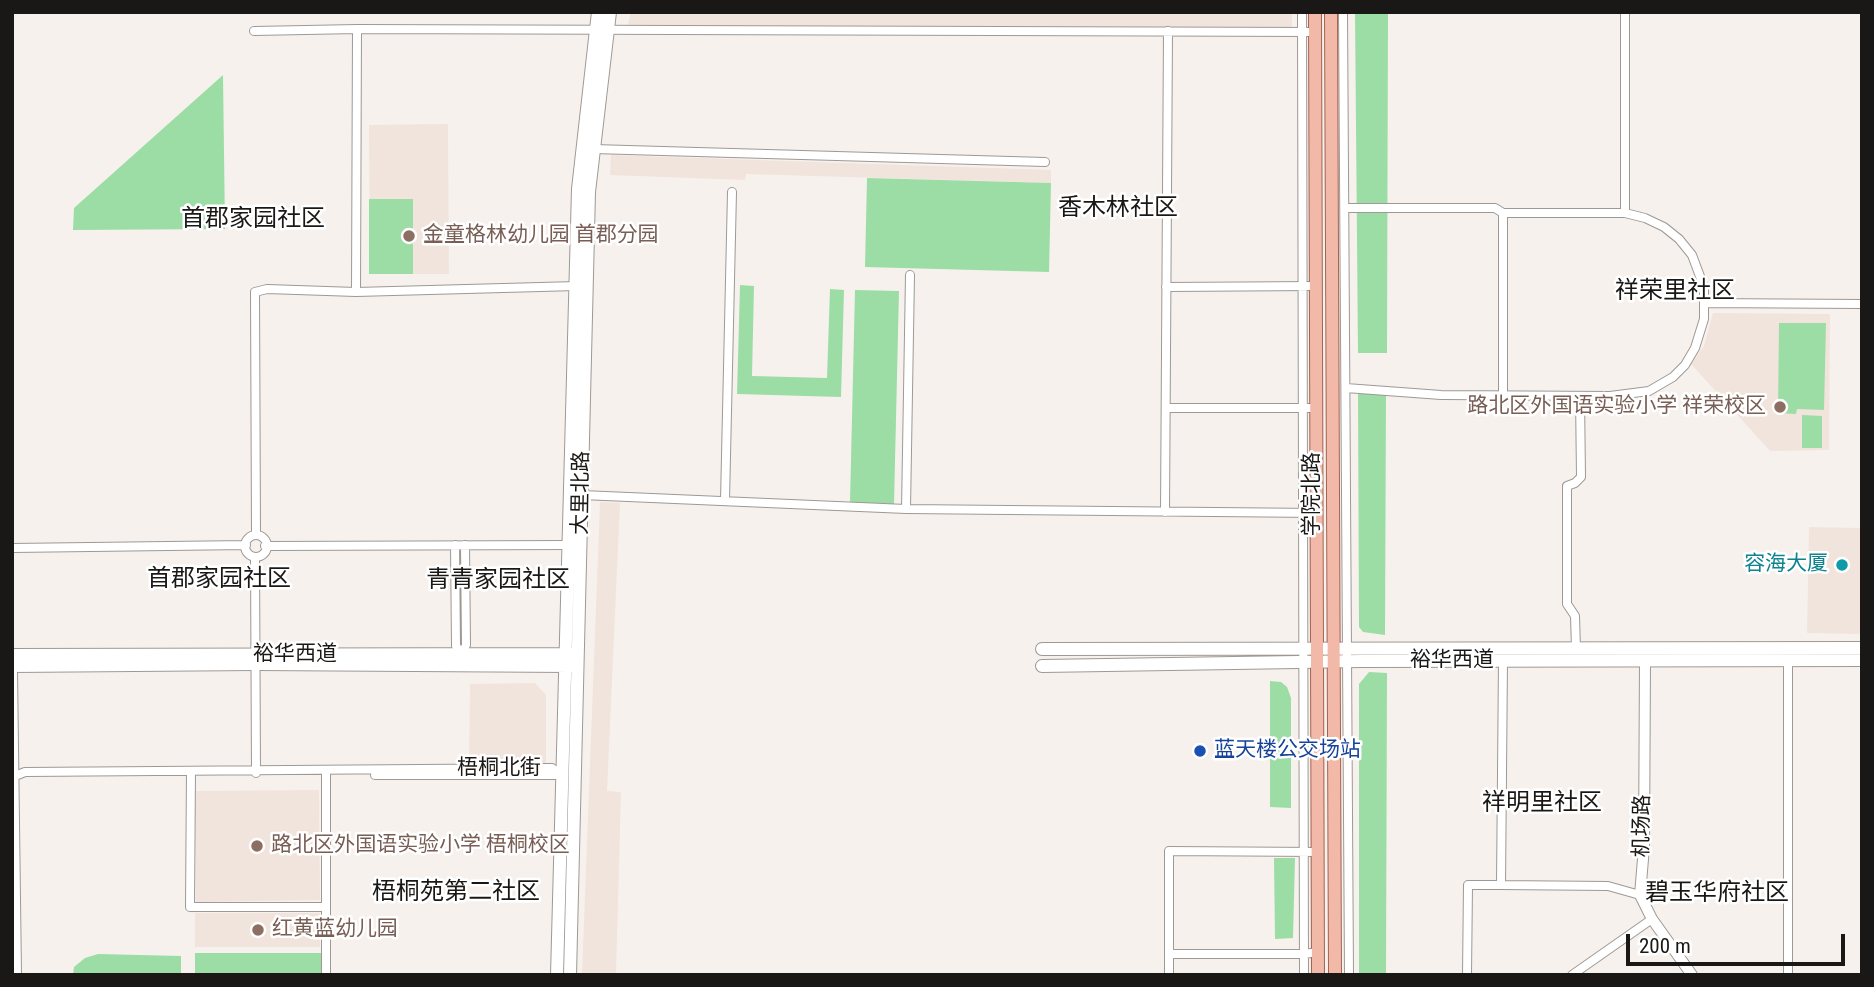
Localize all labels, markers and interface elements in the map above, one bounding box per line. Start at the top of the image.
district label: 香木林社区 [1058,195,1178,223]
district label: 首郡家园社区 [181,206,325,234]
place label: 金童格林幼儿园 首郡分园 [423,223,659,249]
marker: 金童格林幼儿园 首郡分园 [401,228,417,244]
district label: 祥荣里社区 [1615,278,1735,306]
place label: 路北区外国语实验小学 祥荣校区 [1467,394,1766,420]
marker: 路北区外国语实验小学 祥荣校区 [1772,399,1788,415]
street label: 大里北路 [569,451,595,535]
street label: 学院北路 [1300,452,1326,536]
place label: 容海大厦 [1744,552,1828,578]
marker: 容海大厦 [1834,557,1850,573]
district label: 首郡家园社区 [147,566,291,594]
district label: 青青家园社区 [426,567,570,595]
street label: 裕华西道 [253,642,337,668]
street label: 裕华西道 [1410,648,1494,674]
place label: 蓝天楼公交场站 [1214,738,1361,764]
marker: 蓝天楼公交场站 [1192,743,1208,759]
street label: 梧桐北街 [457,756,541,782]
district label: 祥明里社区 [1482,790,1602,818]
street label: 机场路 [1630,794,1656,858]
place label: 路北区外国语实验小学 梧桐校区 [271,833,570,859]
marker: 路北区外国语实验小学 梧桐校区 [249,838,265,854]
district label: 梧桐苑第二社区 [372,879,540,907]
district label: 碧玉华府社区 [1645,880,1789,908]
place label: 红黄蓝幼儿园 [272,917,398,943]
scale bar [1629,920,1848,964]
marker: 红黄蓝幼儿园 [250,922,266,938]
text: 200 m [1639,934,1691,958]

